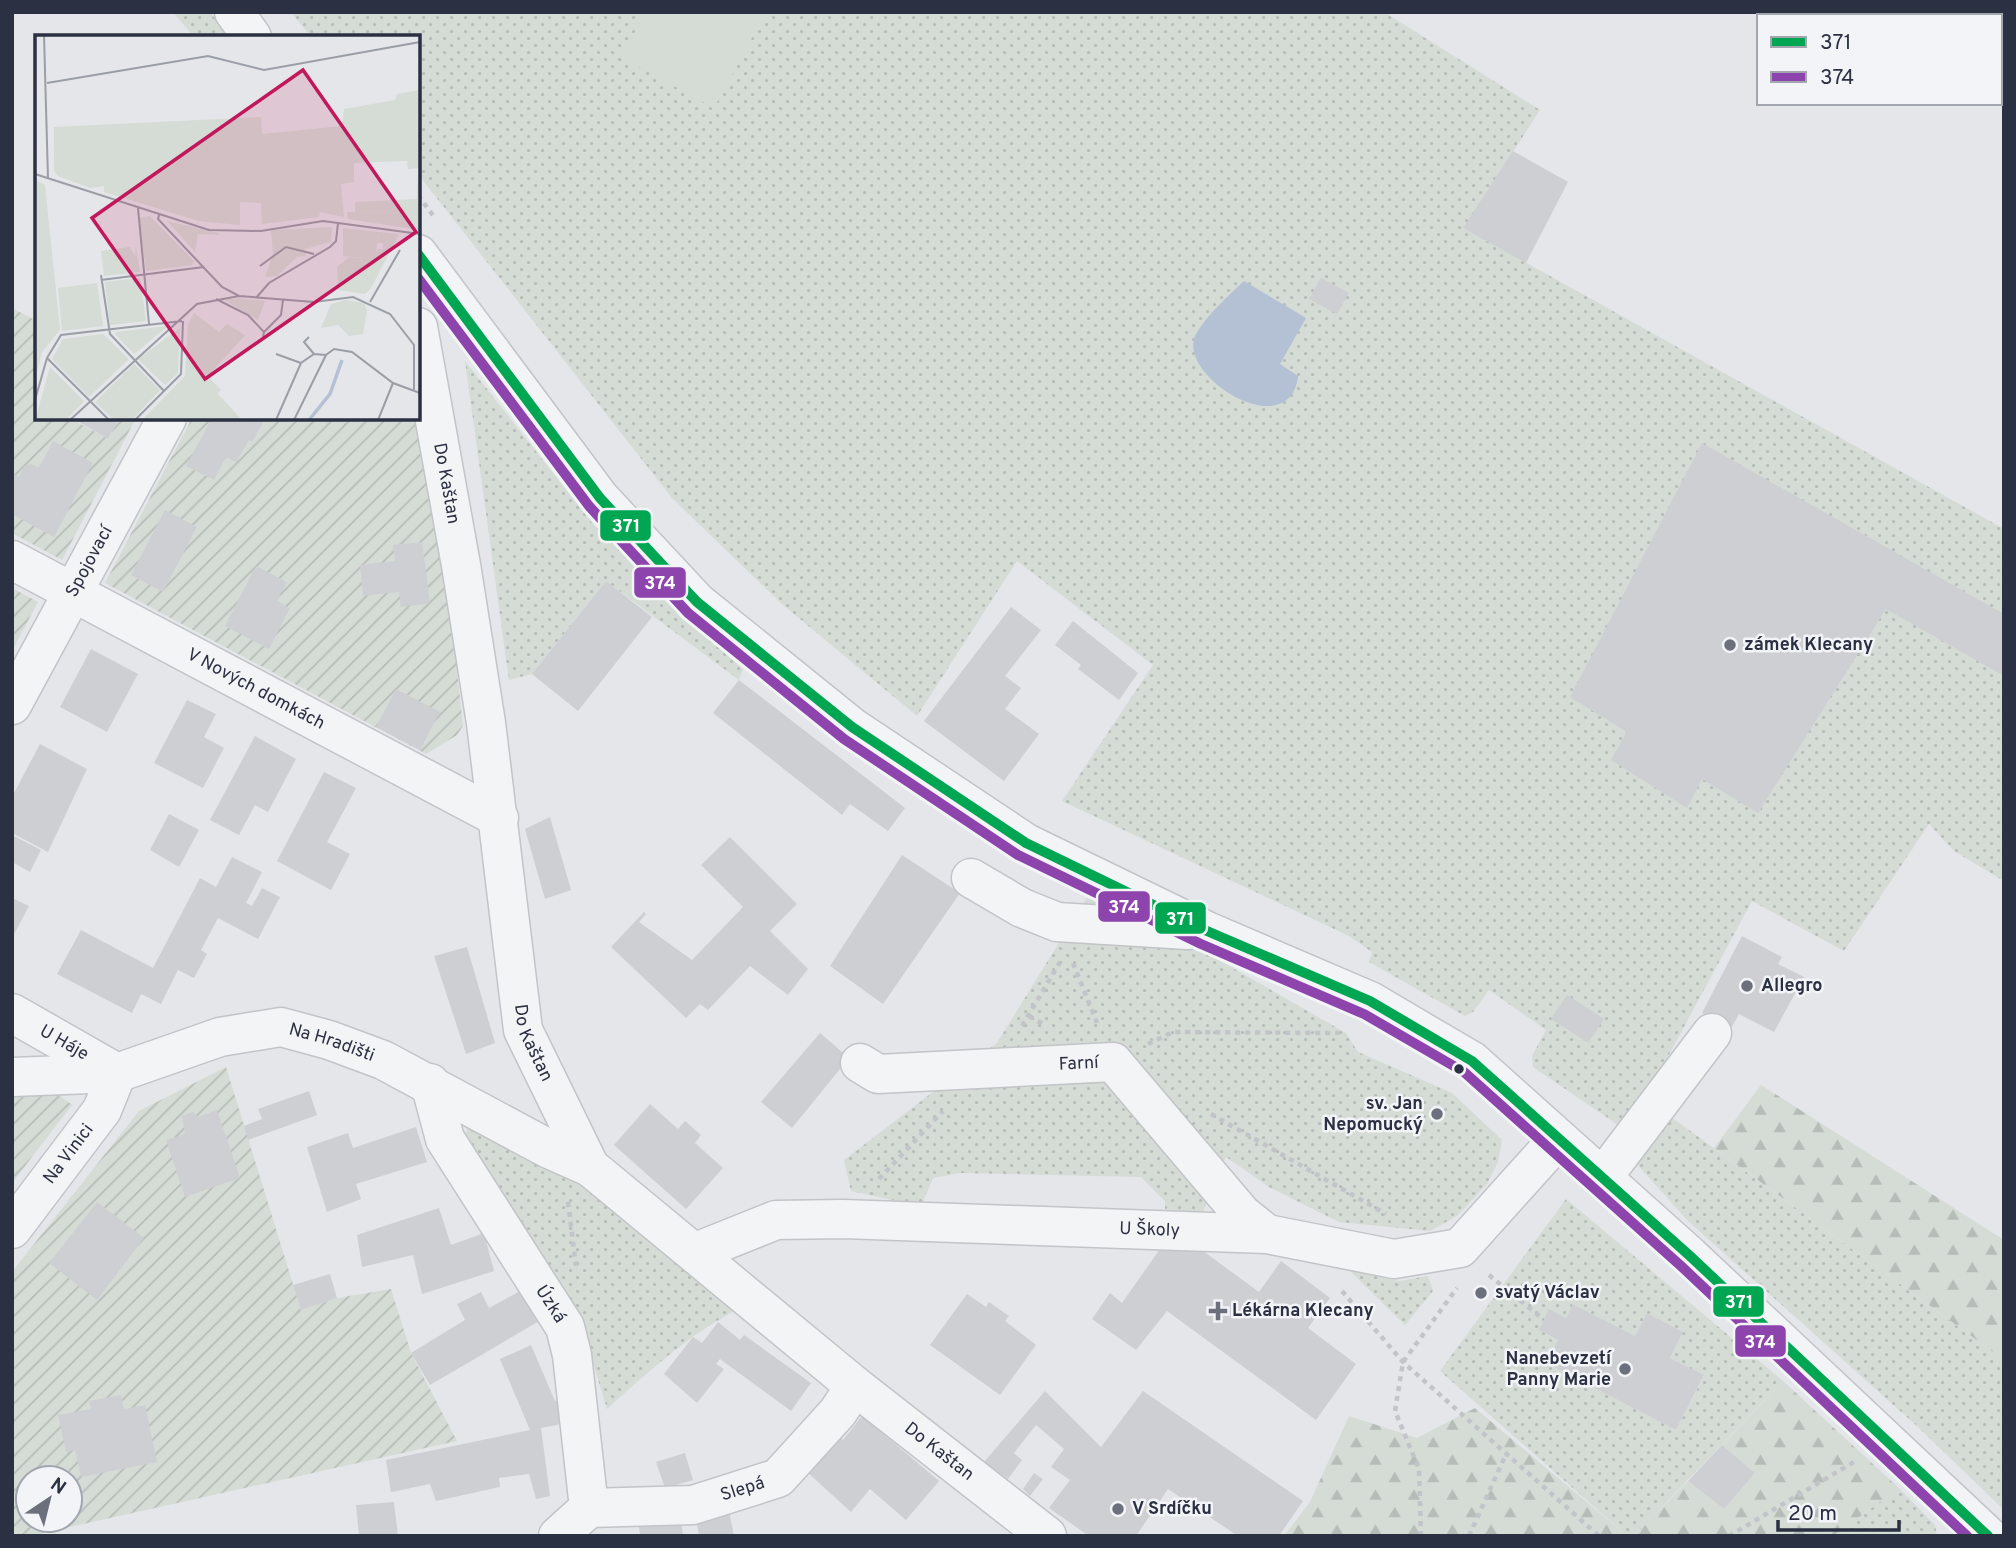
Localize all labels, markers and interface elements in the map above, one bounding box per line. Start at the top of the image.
legend [1757,14,2002,105]
text: 371 [1820,30,1852,57]
inset map [35,35,420,420]
text: 374 [1820,65,1854,92]
street label: Do Kaštan [428,441,465,526]
line badge: 371 [599,509,652,542]
text: 371 [611,515,641,539]
street label: Spojovací [61,521,119,601]
line badge: 374 [633,566,687,599]
text: 374 [644,572,676,596]
place label: zámek Klecany [1744,634,1873,657]
marker: zámek Klecany [1722,637,1738,653]
street label: V Nových domkách [183,643,329,735]
line badge: 374 [1097,890,1151,923]
text: 374 [1108,896,1140,920]
line badge: 371 [1154,901,1207,935]
text: 371 [1165,908,1195,932]
place label: Allegro [1761,975,1822,998]
marker: Allegro [1739,978,1755,994]
street label: Do Kaštan [508,1003,558,1085]
street label: Na Hradišti [286,1018,378,1067]
street label: U Háje [35,1020,93,1066]
street label: Farní [1058,1051,1101,1076]
unlabelled marker [1452,1062,1466,1076]
place label: sv. Jan Nepomucký [1323,1093,1423,1137]
marker: sv. Jan Nepomucký [1429,1106,1445,1122]
street label: Na Vinici [38,1119,99,1189]
street label: U Školy [1119,1216,1180,1242]
street label: Úzká [530,1280,571,1328]
place label: svatý Václav [1495,1282,1600,1305]
marker: svatý Václav [1473,1285,1489,1301]
line badge: 371 [1712,1285,1765,1318]
text: 371 [1724,1291,1754,1315]
place label: Lékárna Klecany [1232,1300,1374,1323]
marker: Lékárna Klecany [1210,1303,1226,1319]
line badge: 374 [1734,1324,1787,1358]
text: 374 [1744,1331,1776,1355]
place label: Nanebevzetí Panny Marie [1505,1348,1613,1392]
marker: Nanebevzetí Panny Marie [1617,1361,1633,1377]
street label: Do Kaštan [900,1417,979,1486]
north arrow [14,1464,84,1534]
street label: Slepá [718,1471,767,1507]
text: N [45,1473,70,1500]
scale bar [1778,1488,1899,1532]
place label: V Srdíčku [1132,1498,1212,1521]
marker: V Srdíčku [1110,1501,1126,1517]
text: 20 m [1788,1501,1837,1528]

